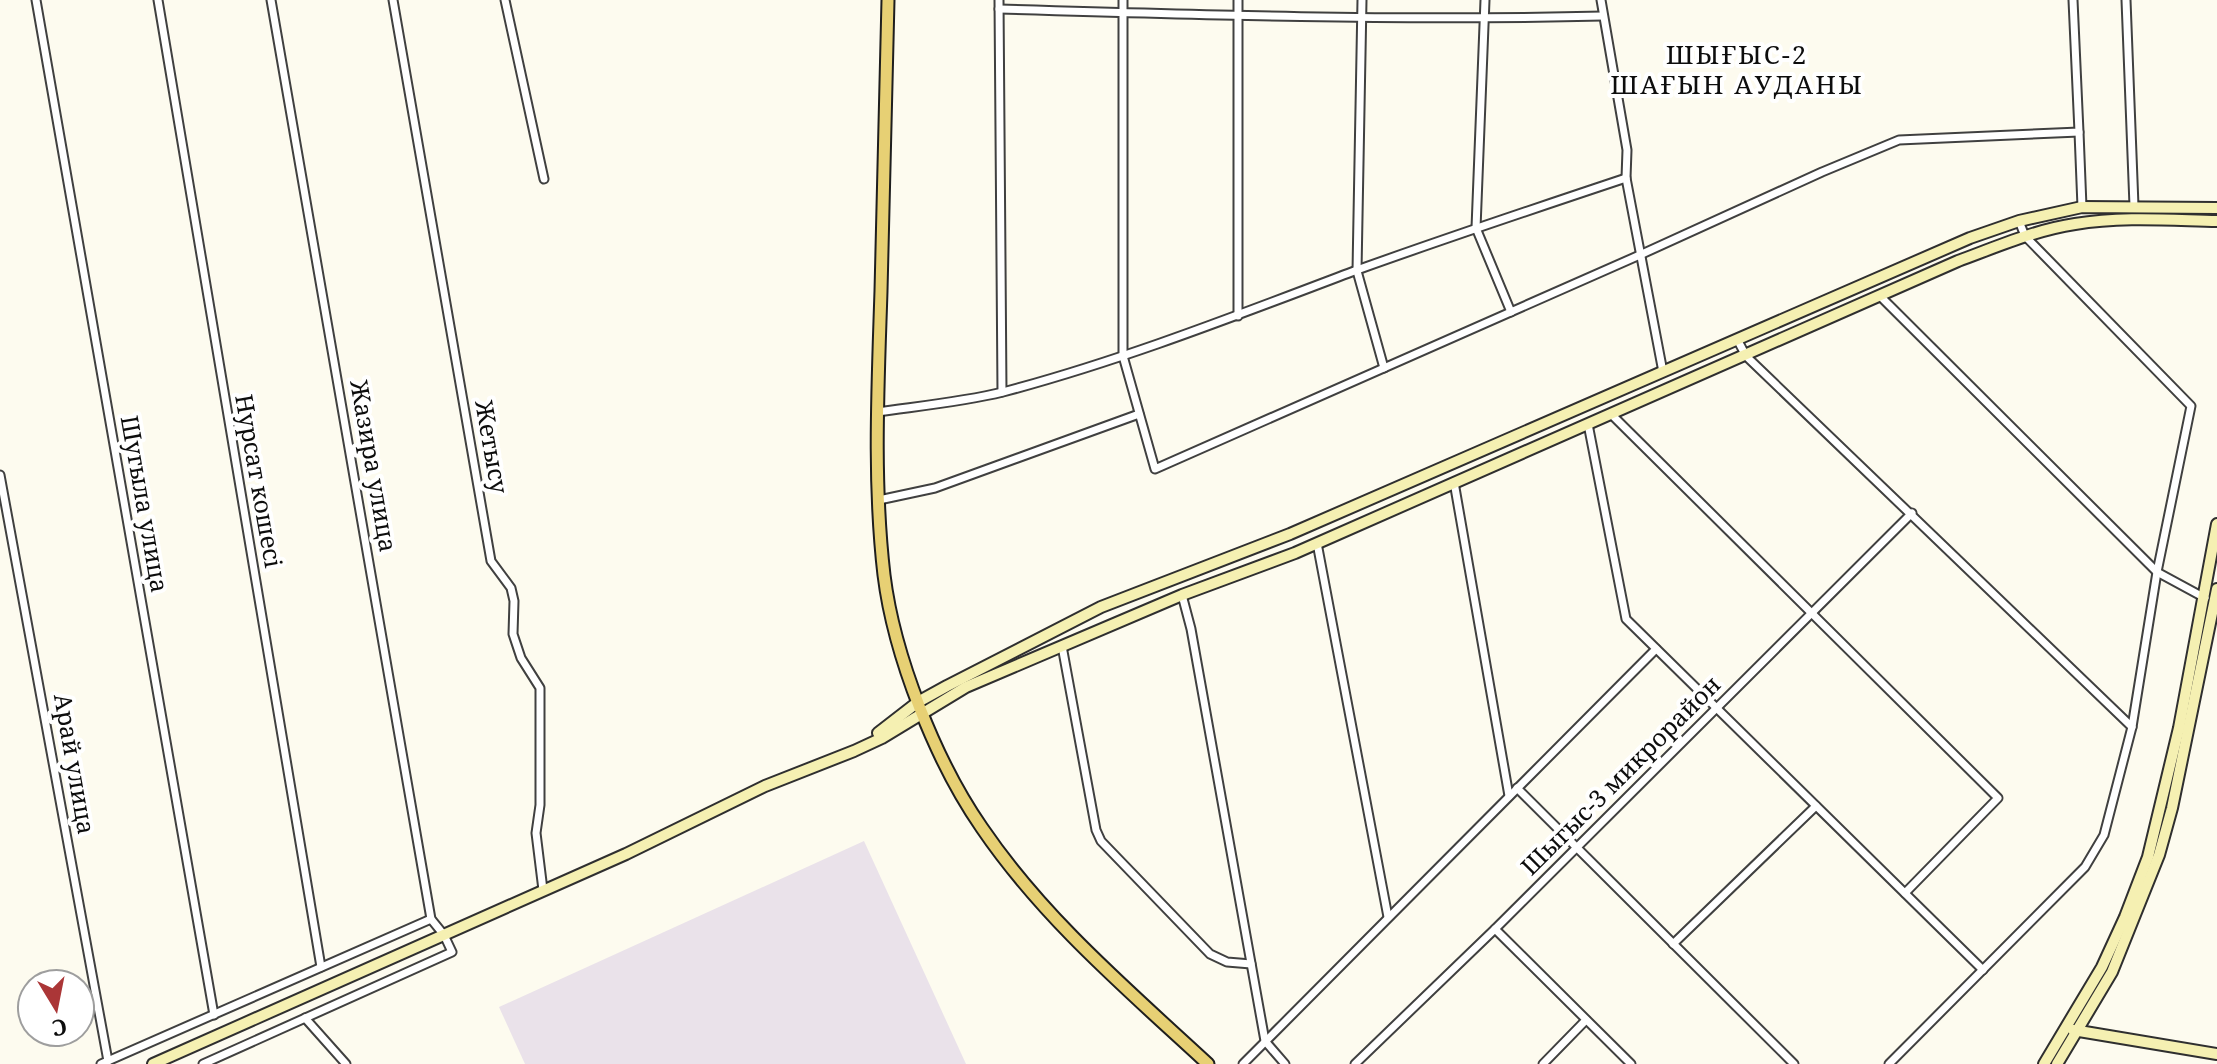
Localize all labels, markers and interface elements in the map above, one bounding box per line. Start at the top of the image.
district label: ШЫҒЫС-2 ШАҒЫН АУДАНЫ [1610,36,1864,102]
street label: Жазира улица [343,376,406,554]
street label: Нурсат кошесi [228,391,291,570]
street label: Жетысу [468,396,517,496]
street label: Шугыла улица [114,413,177,595]
street label: Шыгыс-3 микрорайон [1513,668,1727,882]
street label: Арай улица [47,691,104,837]
north arrow [16,968,96,1048]
text: С [50,1013,69,1045]

